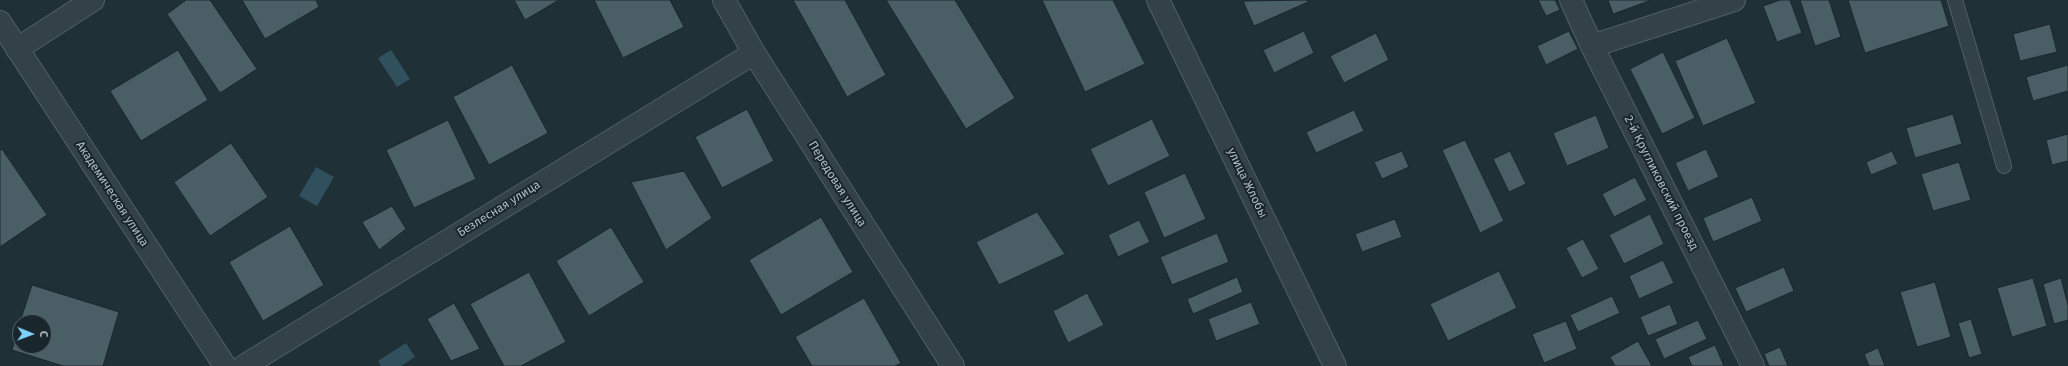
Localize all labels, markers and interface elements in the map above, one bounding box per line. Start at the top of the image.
street label: 2-й Кругликовский проезд [1621,113,1701,253]
street label: Академическая улица [73,139,151,249]
street label: Передовая улица [805,139,869,229]
street label: улица Жлобы [1224,146,1270,220]
street label: Безлесная улица [455,178,543,240]
north arrow [12,314,52,354]
text: С [37,331,50,337]

